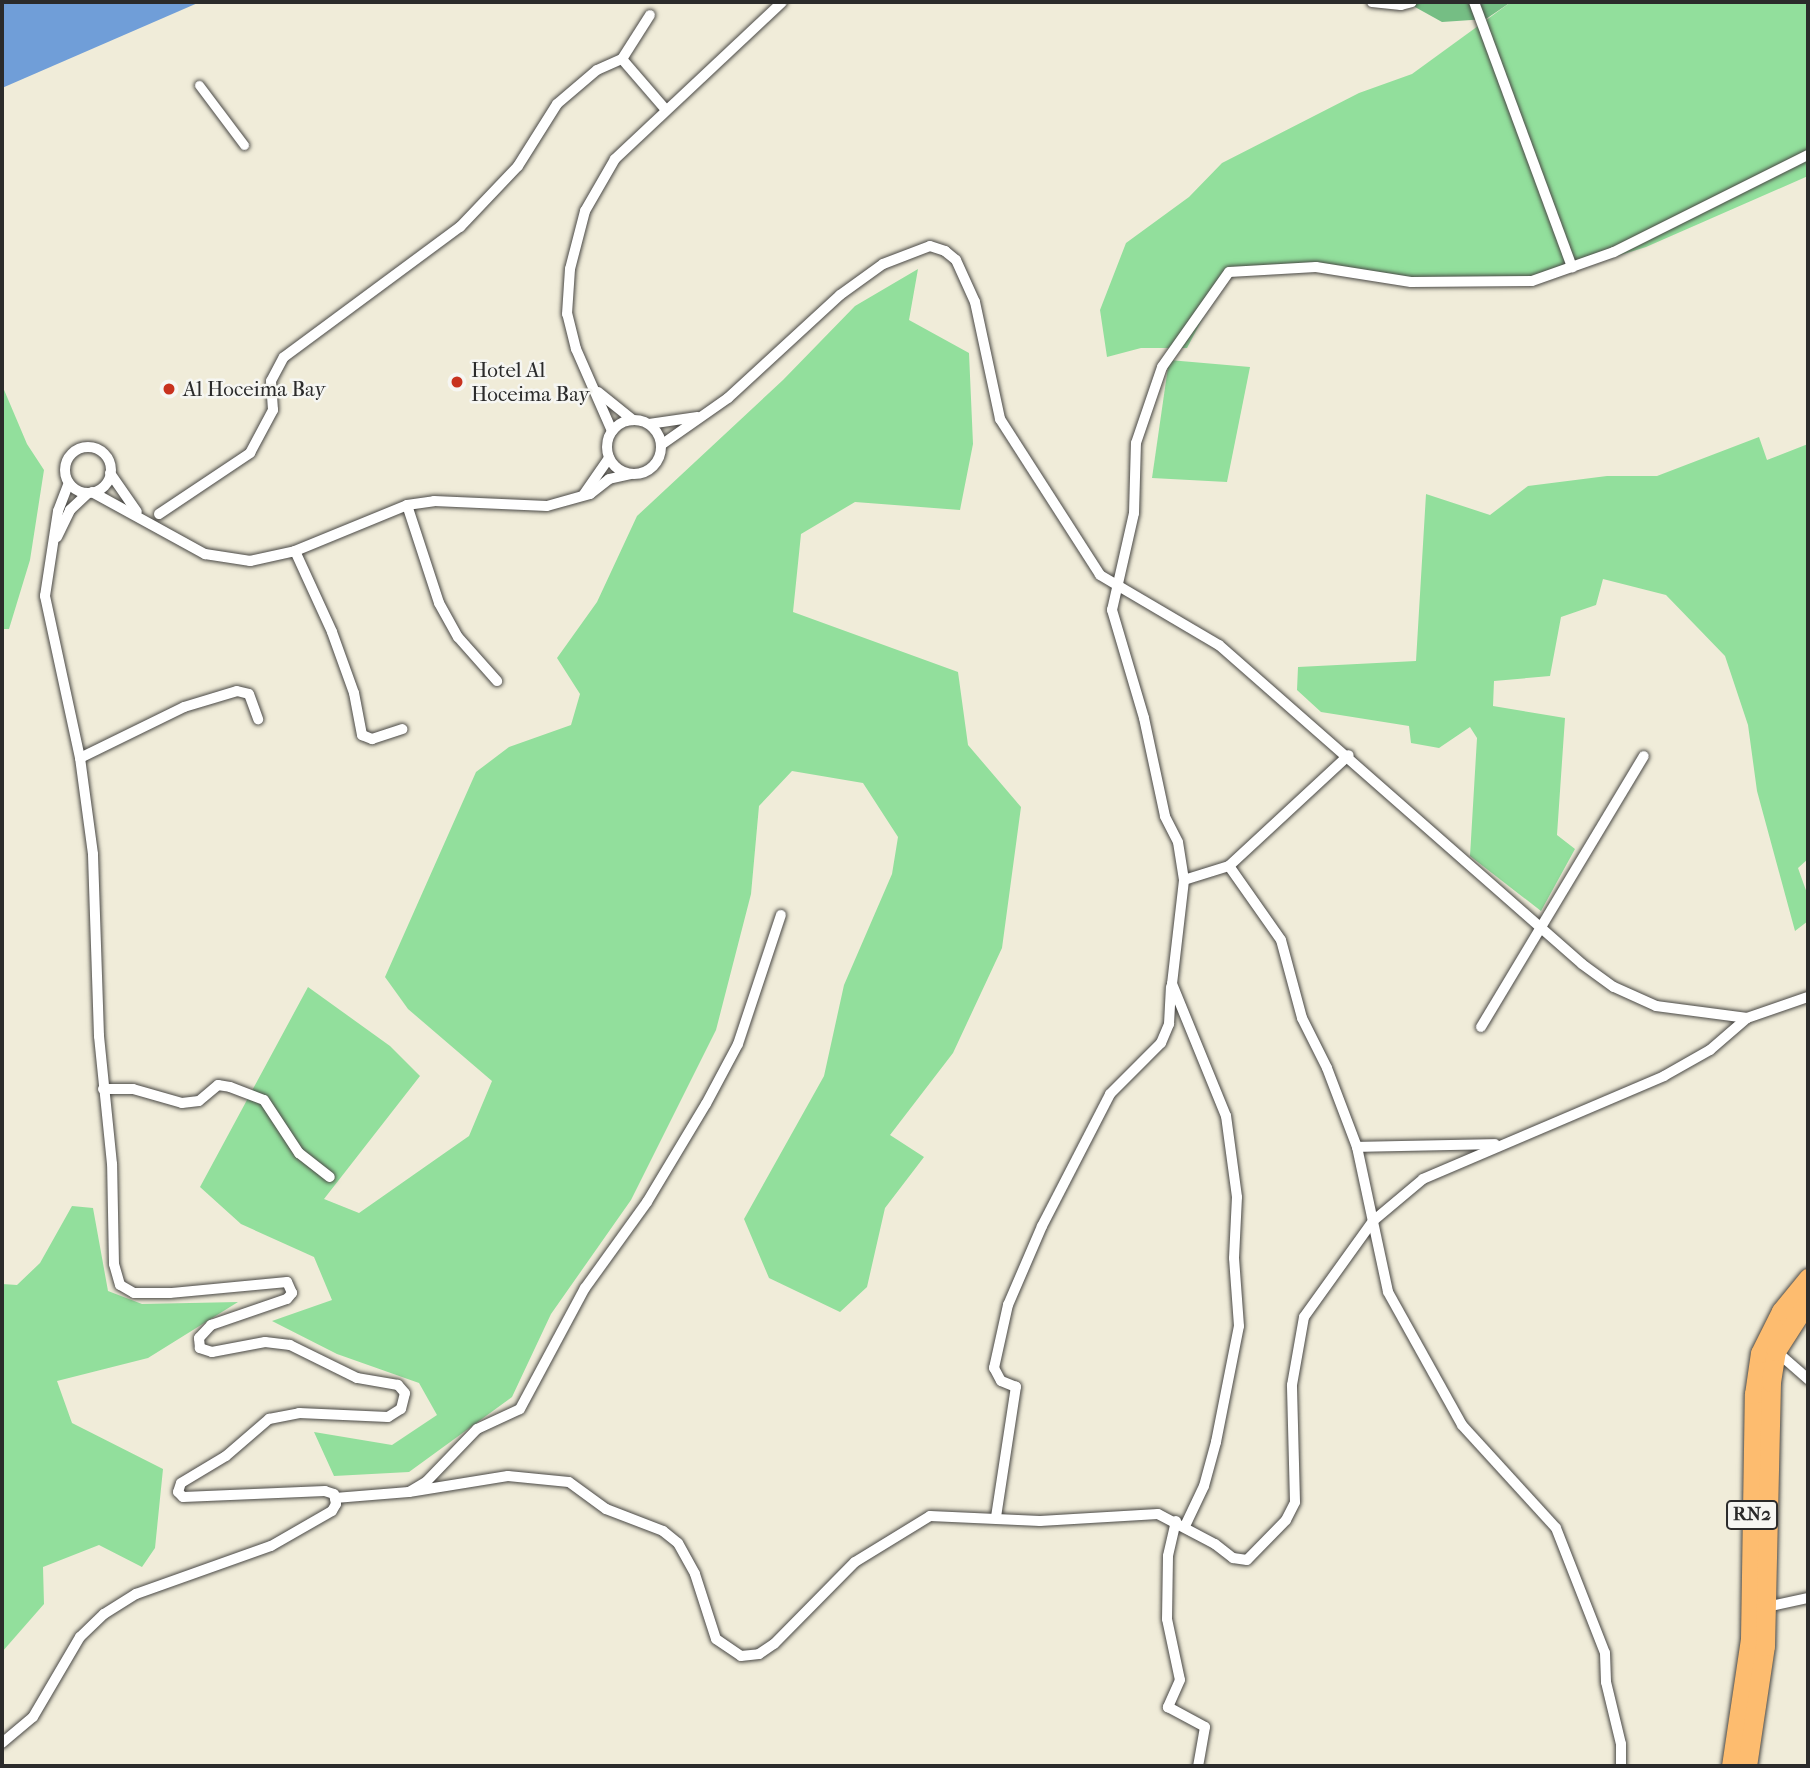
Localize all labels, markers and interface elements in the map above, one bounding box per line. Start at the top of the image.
place label: Hotel Al Hoceima Bay [471,357,590,407]
marker: Hotel Al Hoceima Bay [449,374,465,390]
place label: Al Hoceima Bay [183,376,326,402]
marker: Al Hoceima Bay [161,381,177,397]
road number: RN2 [1726,1499,1778,1530]

